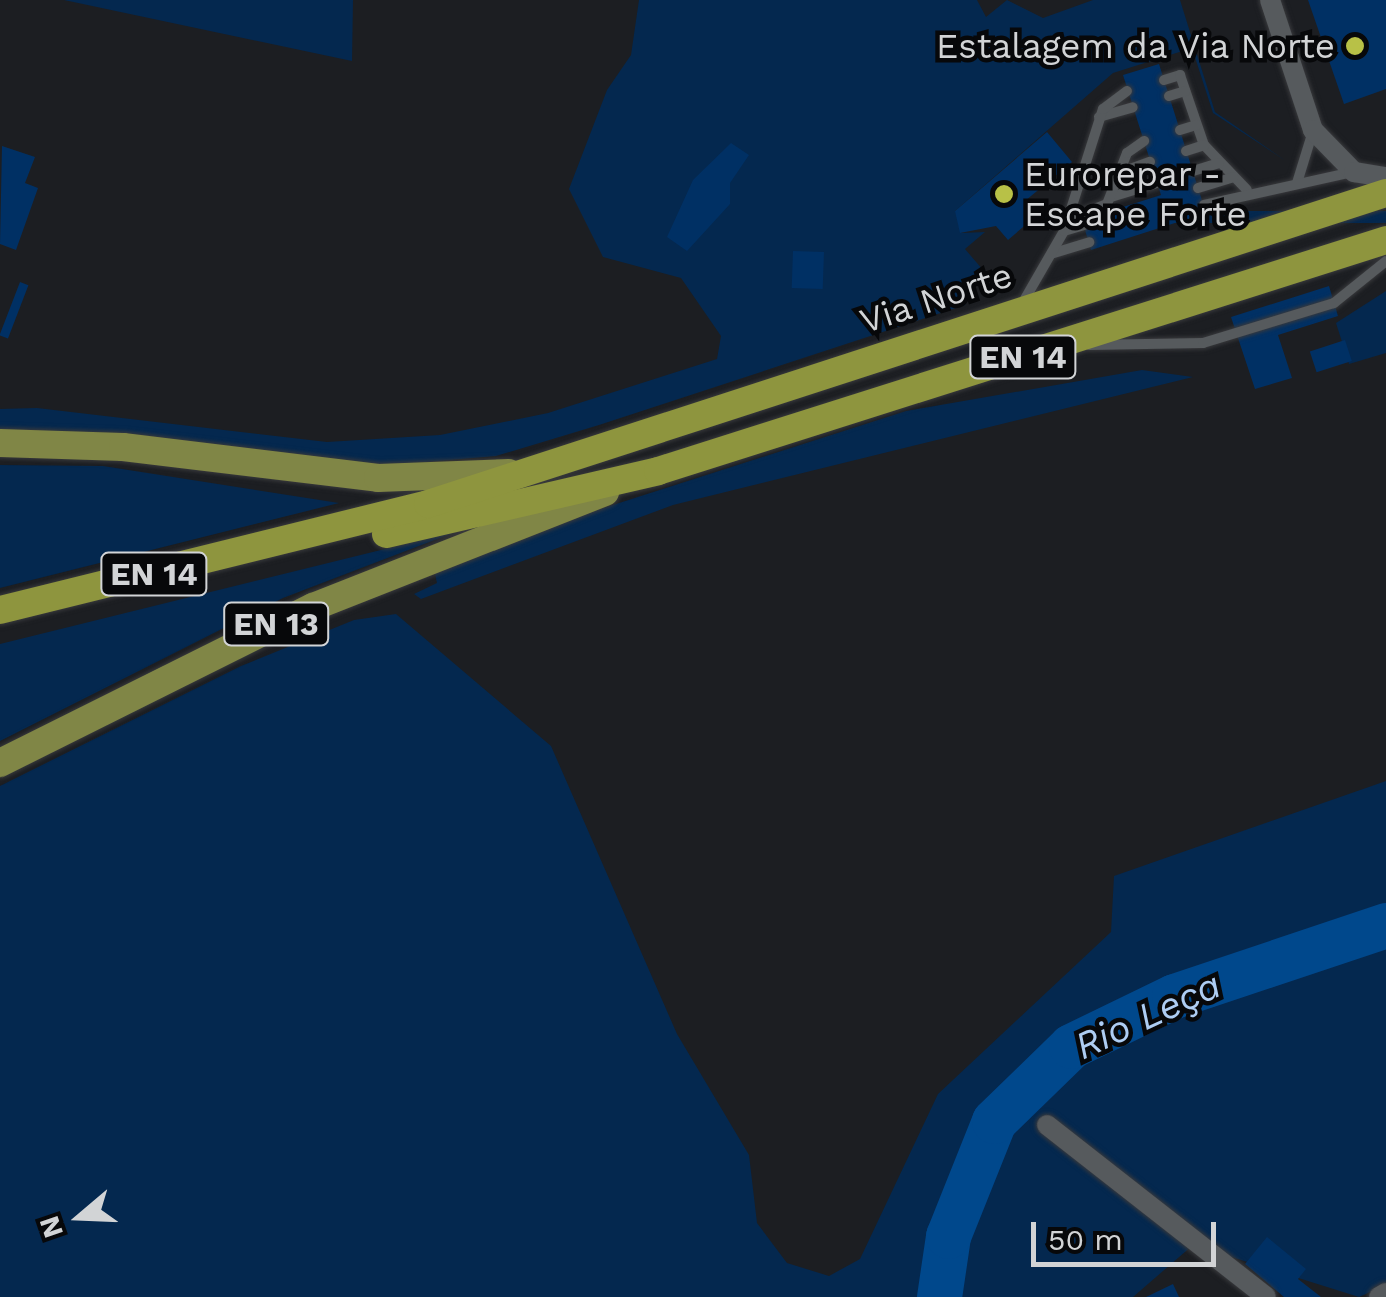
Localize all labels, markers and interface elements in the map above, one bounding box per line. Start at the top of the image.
place label: Estalagem da Via Norte [933,25,1335,67]
marker: Estalagem da Via Norte [1344,35,1366,57]
place label: Eurorepar - Escape Forte [1024,153,1247,235]
marker: Eurorepar - Escape Forte [993,183,1015,205]
street label: Via Norte [854,254,1018,342]
road number: EN 14 [968,330,1078,384]
road number: EN 14 [99,547,209,601]
road number: EN 13 [221,597,331,651]
water label: Rio Leça [1068,962,1228,1070]
north arrow [30,1167,130,1267]
scale bar [1036,1202,1221,1264]
text: N [32,1212,70,1242]
text: 50 m [1048,1222,1123,1257]

